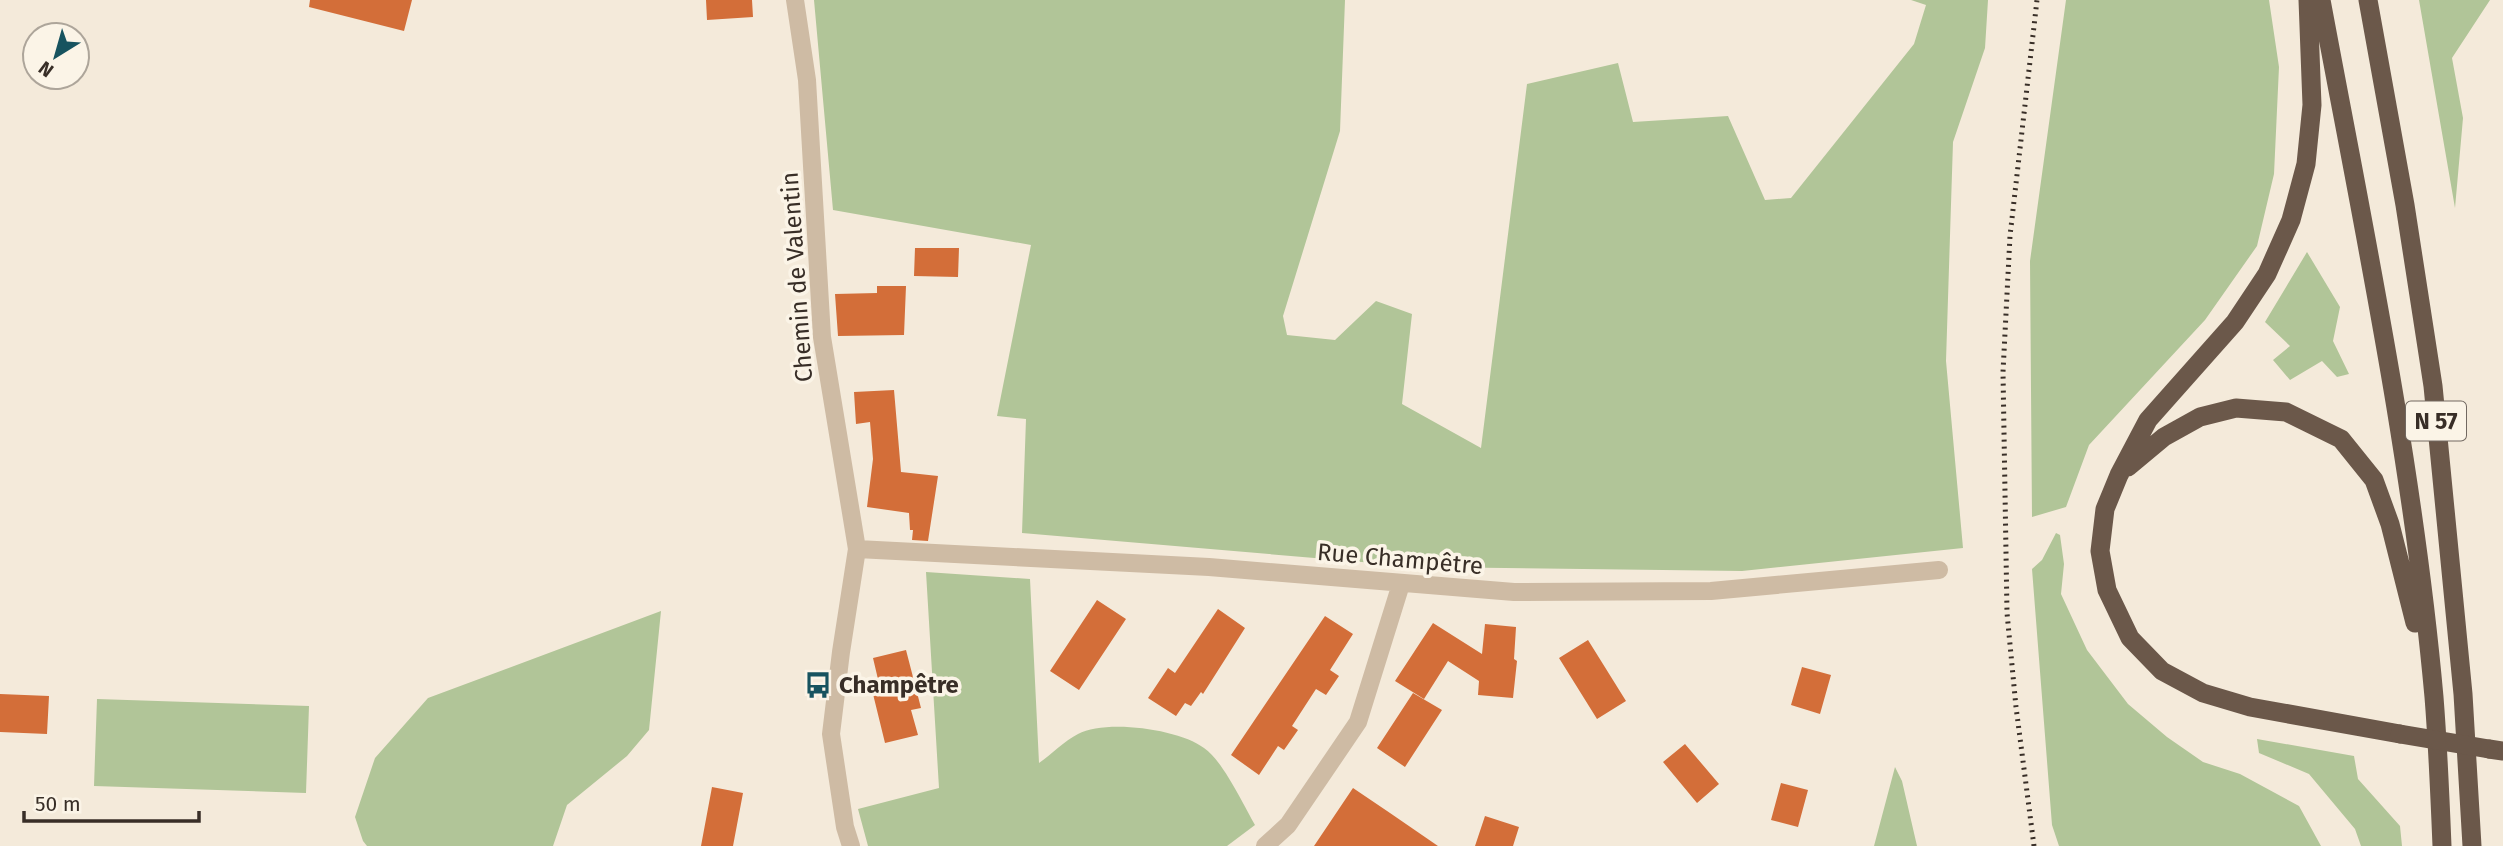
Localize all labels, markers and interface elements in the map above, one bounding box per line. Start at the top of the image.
north arrow [21,21,91,91]
text: N [34,56,58,82]
street label: Chemin de Valentin [776,171,818,383]
road number: N 57 [2406,402,2466,440]
street label: Rue Champêtre [1316,538,1484,580]
bus stop icon: Champêtre [803,670,833,700]
place label: Champêtre [839,671,959,699]
scale bar [24,780,200,824]
text: 50 m [35,791,81,817]

